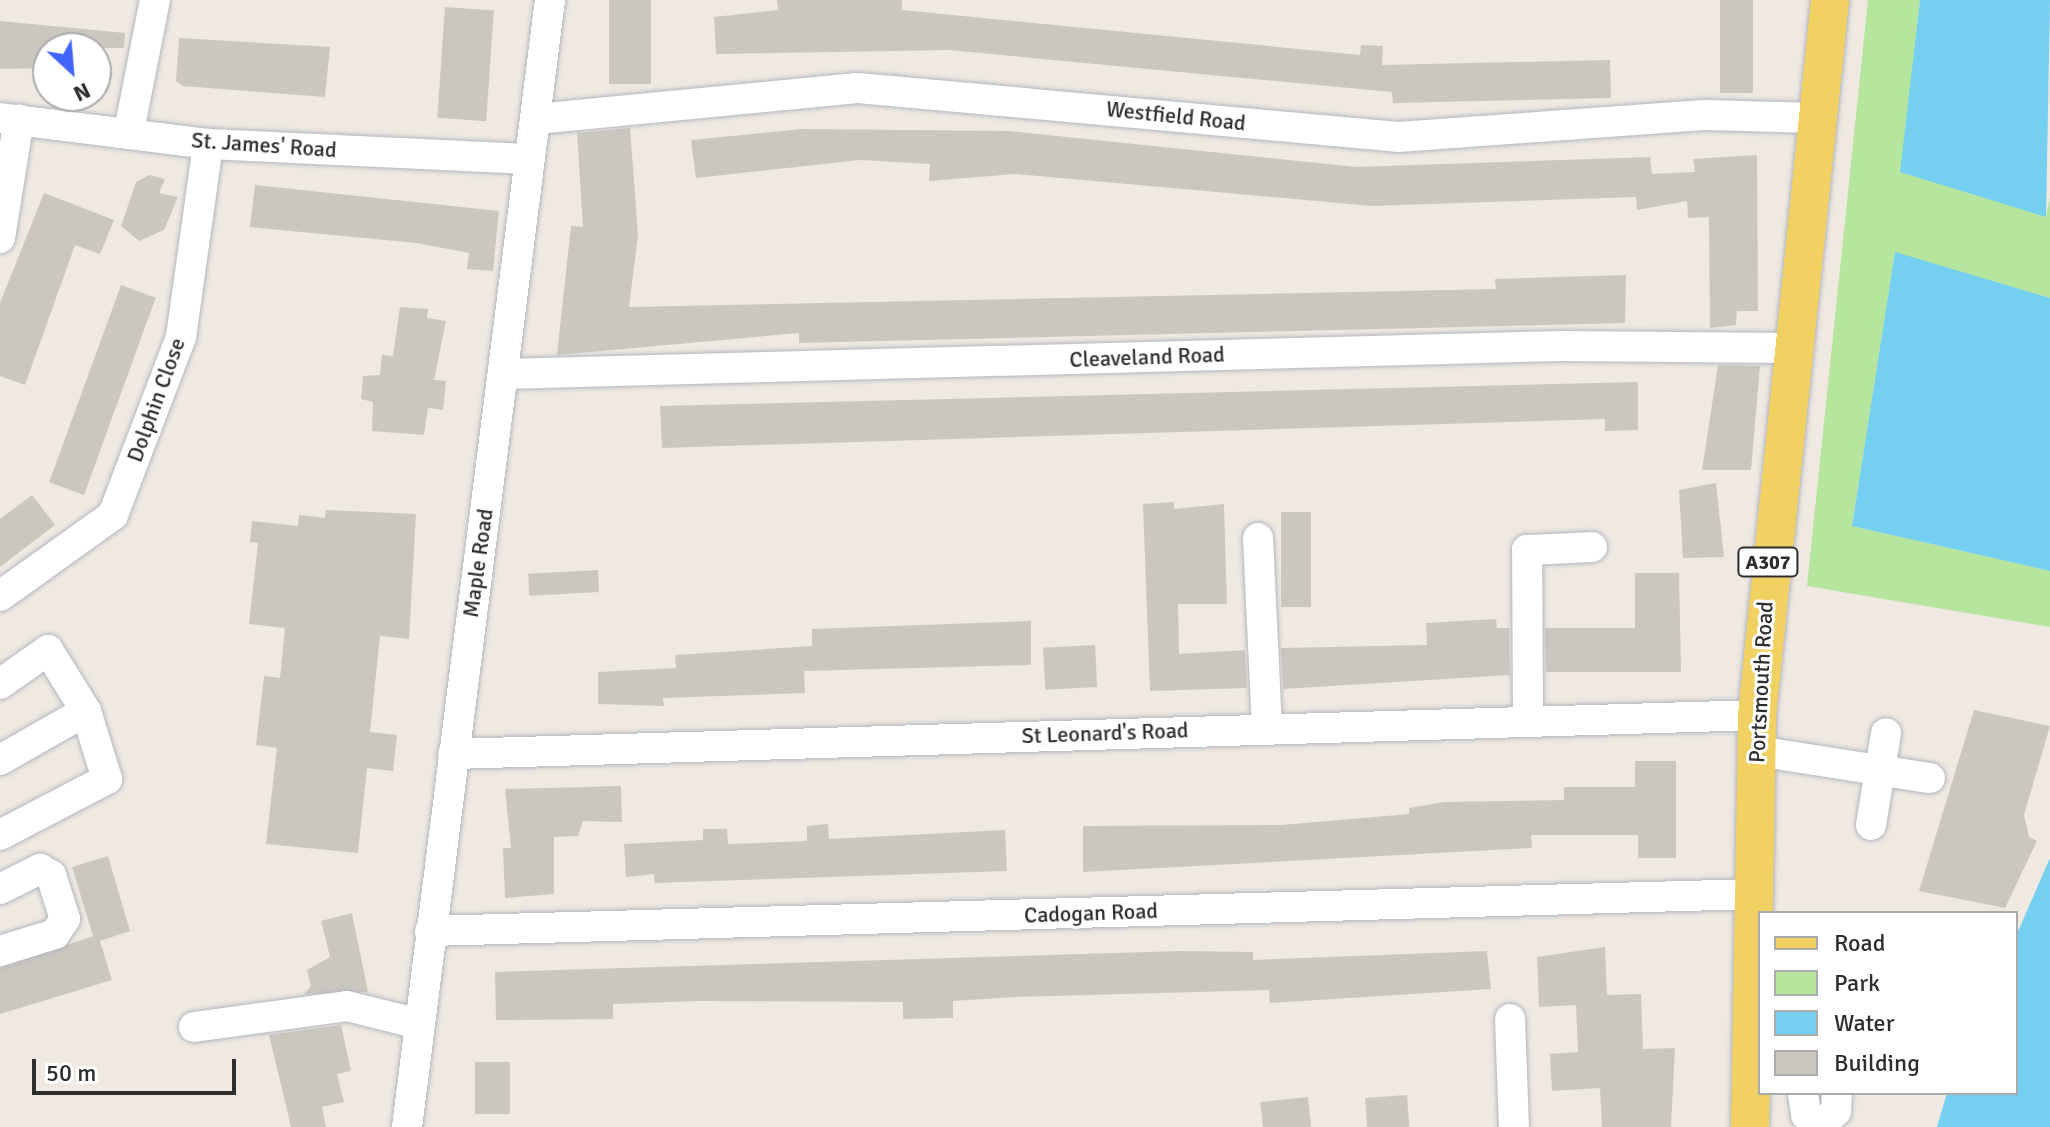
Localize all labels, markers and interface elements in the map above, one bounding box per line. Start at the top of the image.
north arrow [32,32,112,112]
text: N [69,77,95,108]
street label: Westfield Road [1105,96,1247,136]
street label: St. James' Road [190,127,338,163]
street label: Dolphin Close [121,334,191,466]
street label: Cleaveland Road [1069,341,1225,373]
street label: Maple Road [457,507,499,619]
road number: A307 [1736,546,1800,578]
street label: Portsmouth Road [1744,601,1778,763]
street label: St Leonard's Road [1021,717,1189,749]
street label: Cadogan Road [1024,897,1158,929]
legend [1758,911,2018,1095]
text: Road [1834,928,1885,958]
text: Park [1834,968,1880,998]
text: Water [1834,1008,1894,1038]
scale bar [36,1043,240,1093]
text: Building [1834,1048,1920,1078]
text: 50 m [46,1058,96,1088]

